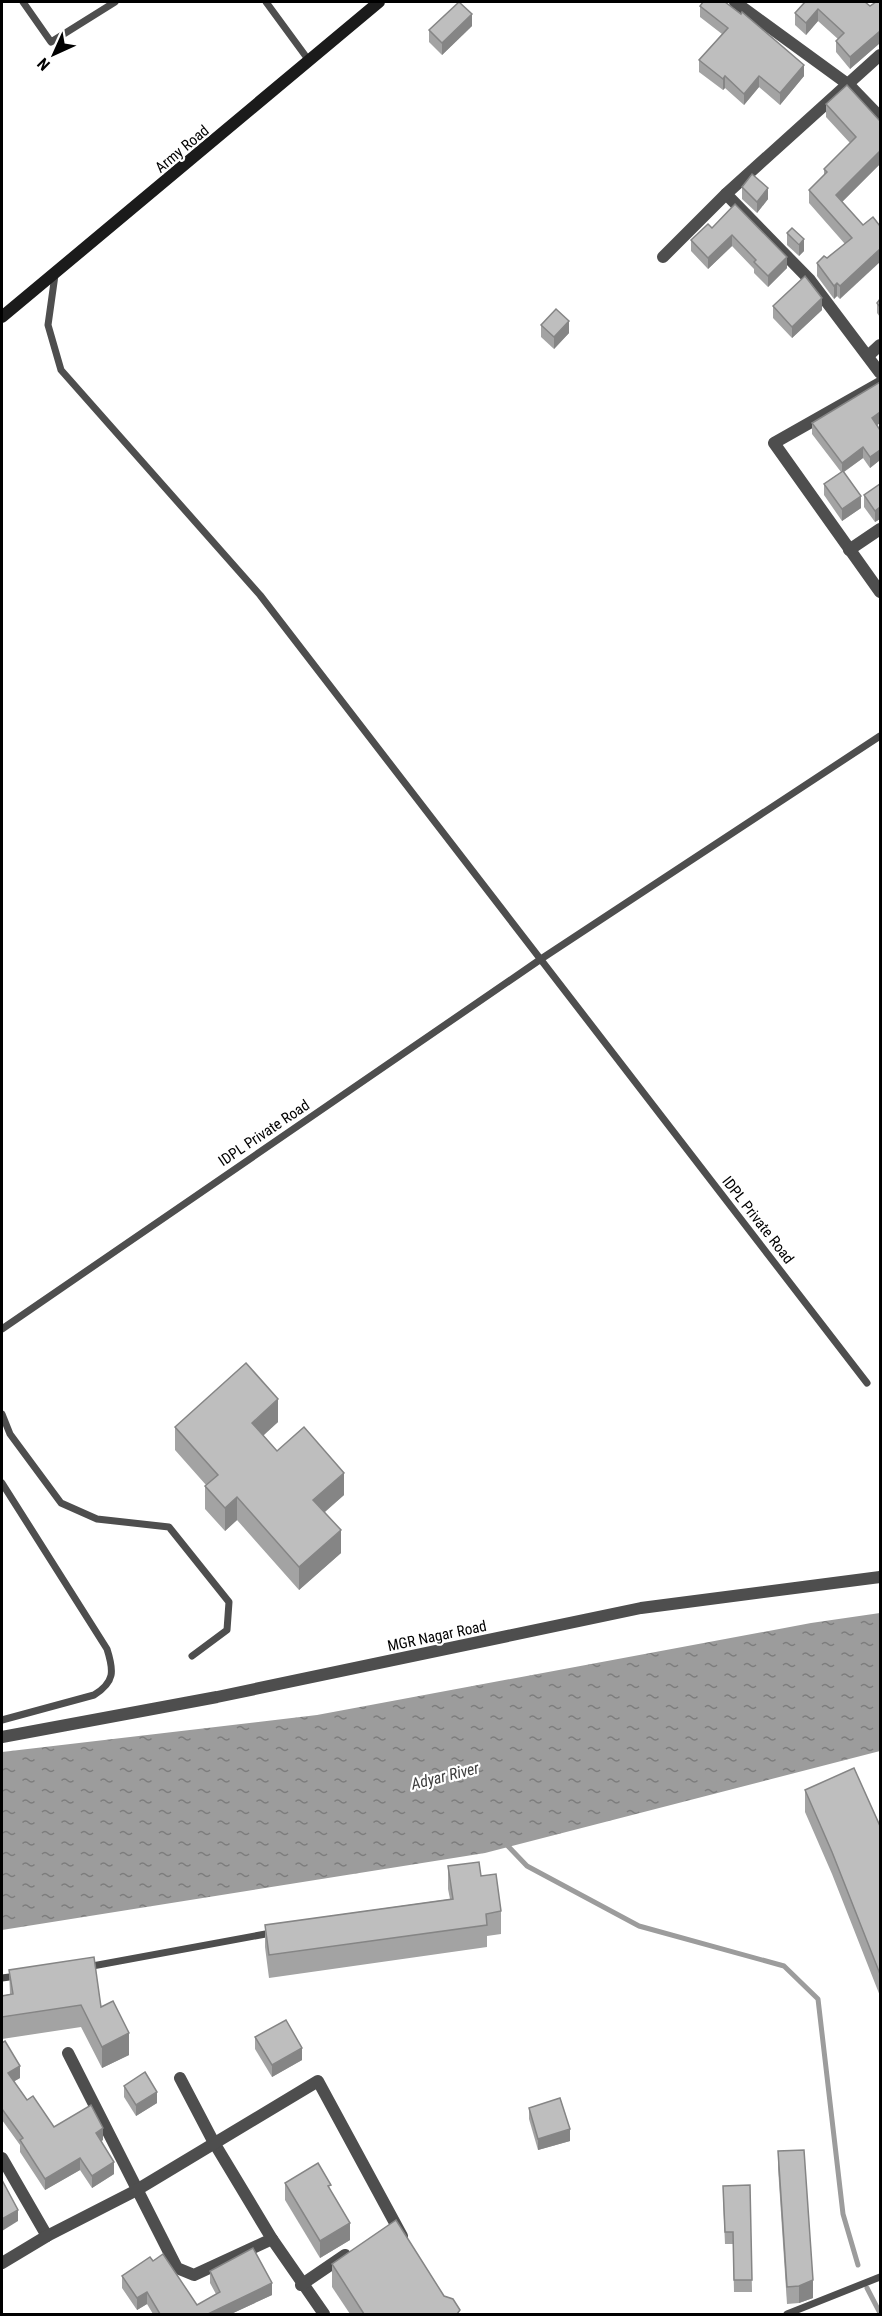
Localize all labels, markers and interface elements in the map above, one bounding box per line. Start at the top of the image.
north arrow [24,24,84,84]
text: N [34,54,54,74]
street label: Army Road [152,121,212,177]
street label: IDPL Private Road [215,1096,313,1170]
street label: IDPL Private Road [718,1173,798,1267]
street label: MGR Nagar Road [386,1617,488,1655]
water label: Adyar River [408,1758,482,1794]

